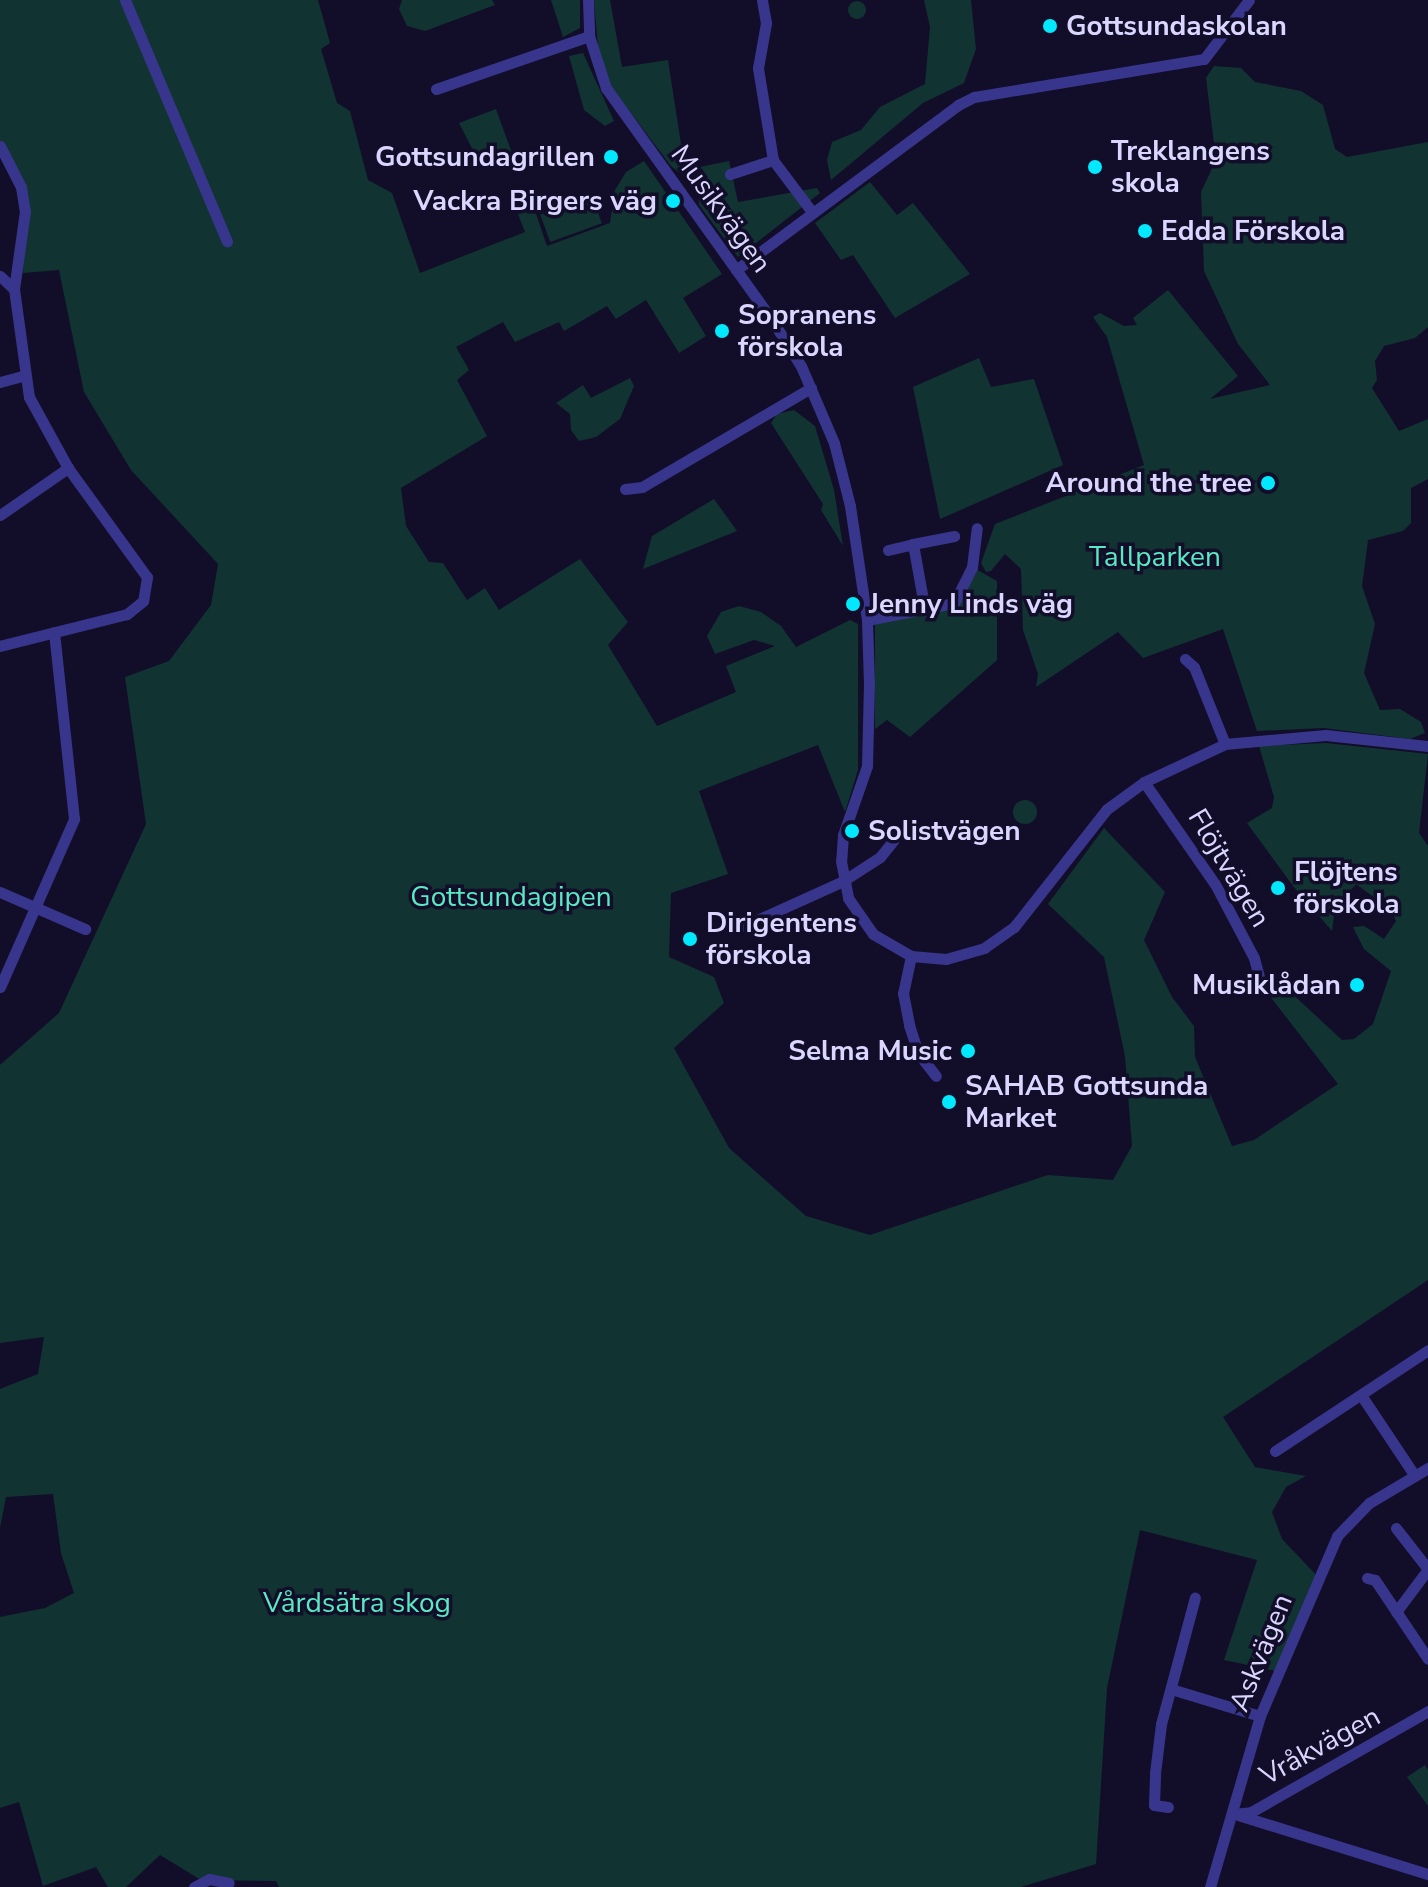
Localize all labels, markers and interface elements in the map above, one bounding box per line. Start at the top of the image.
place label: Gottsundaskolan [1066,9,1287,43]
marker: Gottsundaskolan [1041,17,1059,35]
place label: Treklangens skola [1111,134,1270,200]
street label: Musikvägen [664,139,778,279]
place label: Gottsundagrillen [375,140,595,174]
marker: Gottsundagrillen [602,148,620,166]
marker: Treklangens skola [1086,158,1104,176]
place label: Vackra Birgers väg [413,184,657,218]
marker: Vackra Birgers väg [664,192,682,210]
place label: Edda Förskola [1161,214,1345,248]
marker: Edda Förskola [1136,222,1154,240]
place label: Sopranens förskola [738,298,876,364]
marker: Sopranens förskola [713,322,731,340]
place label: Around the tree [1046,466,1252,500]
marker: Around the tree [1259,474,1277,492]
park label: Tallparken [1089,540,1221,574]
place label: Jenny Linds väg [869,587,1073,621]
marker: Jenny Linds väg [844,595,862,613]
street label: Flöjtvägen [1181,803,1277,933]
place label: Solistvägen [868,814,1021,848]
marker: Solistvägen [843,822,861,840]
place label: Flöjtens förskola [1294,855,1400,921]
marker: Flöjtens förskola [1269,879,1287,897]
park label: Gottsundagipen [410,880,612,914]
place label: Dirigentens förskola [706,906,857,972]
marker: Dirigentens förskola [681,930,699,948]
place label: Musiklådan [1192,968,1341,1002]
marker: Musiklådan [1348,976,1366,994]
place label: Selma Music [788,1034,952,1068]
marker: Selma Music [959,1042,977,1060]
place label: SAHAB Gottsunda Market [965,1069,1208,1135]
marker: SAHAB Gottsunda Market [940,1093,958,1111]
park label: Vårdsätra skog [263,1586,451,1620]
street label: Askvägen [1222,1589,1300,1717]
street label: Vråkvägen [1254,1699,1386,1793]

